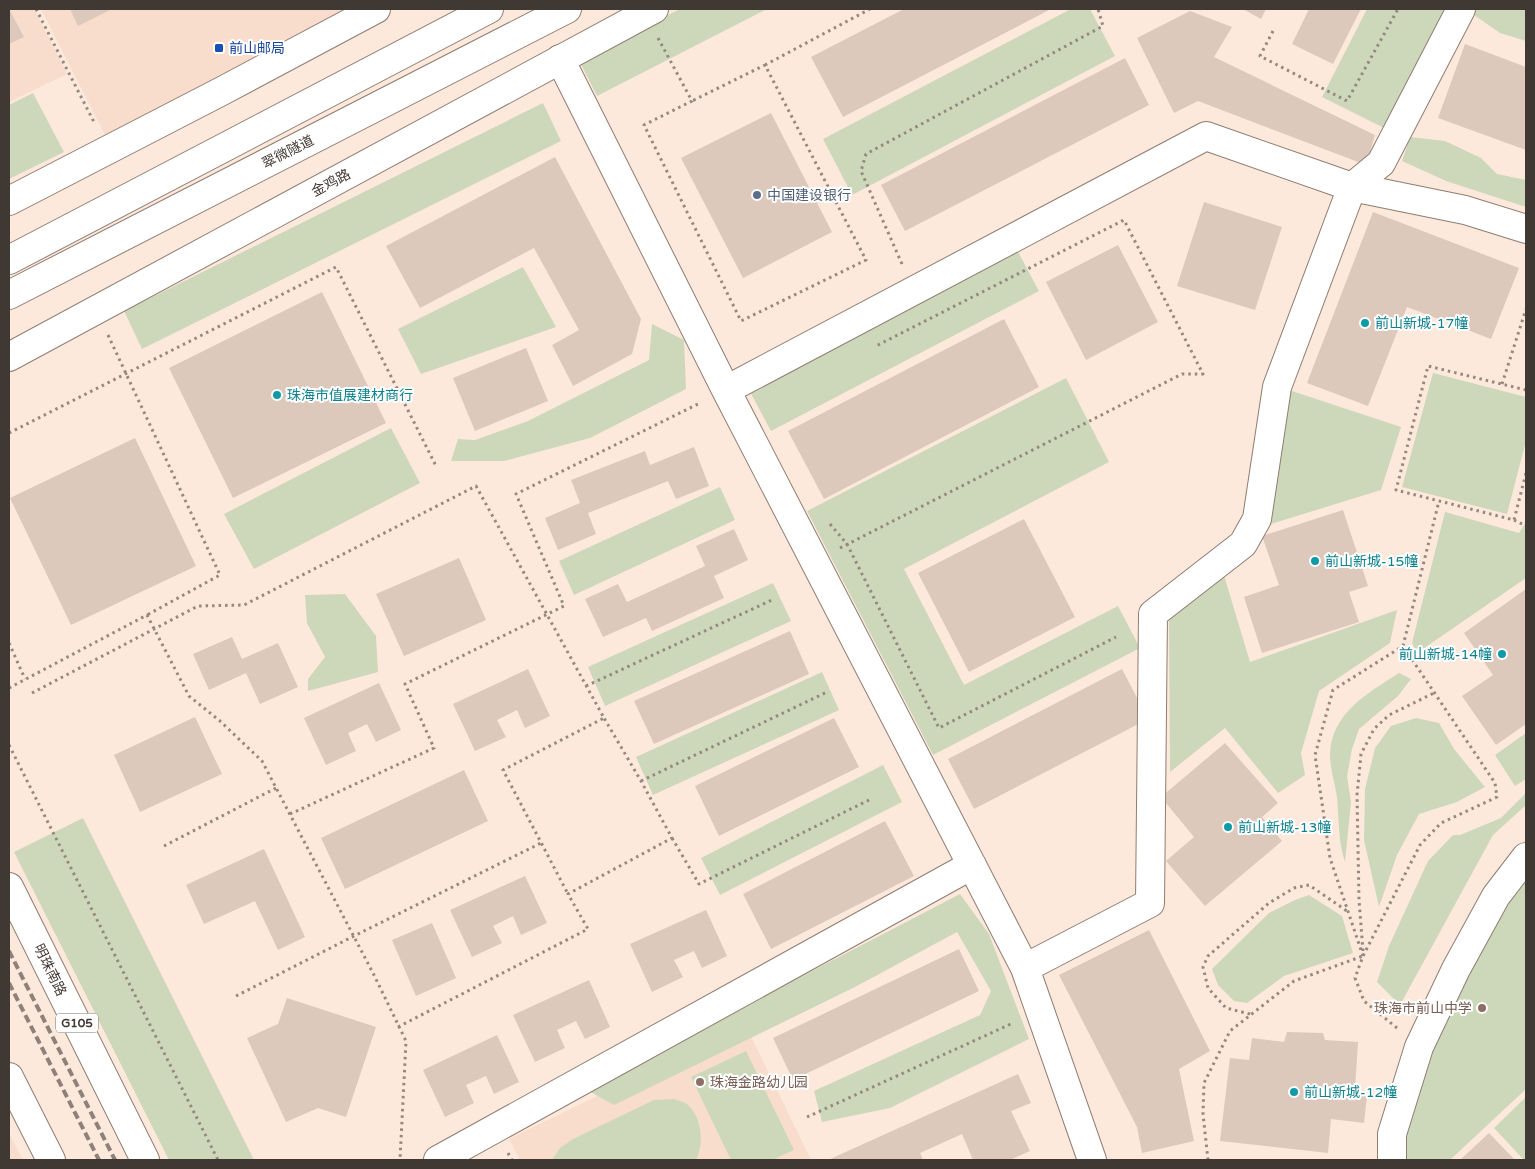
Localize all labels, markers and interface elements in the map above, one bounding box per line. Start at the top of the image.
place label: 前山邮局 [229,40,285,57]
marker: 前山邮局 [213,42,225,54]
street label: 翠微隧道 [259,132,317,172]
street label: 金鸡路 [308,166,354,200]
place label: 中国建设银行 [767,187,851,204]
marker: 中国建设银行 [751,189,763,201]
place label: 前山新城-17幢 [1375,315,1468,332]
marker: 前山新城-17幢 [1359,317,1371,329]
place label: 珠海市值展建材商行 [287,387,413,404]
marker: 珠海市值展建材商行 [271,389,283,401]
place label: 前山新城-15幢 [1325,553,1418,570]
marker: 前山新城-15幢 [1309,555,1321,567]
place label: 前山新城-14幢 [1399,646,1492,663]
marker: 前山新城-14幢 [1496,648,1508,660]
place label: 前山新城-13幢 [1238,819,1331,836]
marker: 前山新城-13幢 [1222,821,1234,833]
street label: 明珠南路 [30,941,70,999]
place label: 珠海市前山中学 [1374,1000,1472,1017]
marker: 珠海市前山中学 [1476,1002,1488,1014]
road number: G105 [56,1014,98,1032]
place label: 珠海金路幼儿园 [710,1074,808,1091]
marker: 珠海金路幼儿园 [694,1076,706,1088]
place label: 前山新城-12幢 [1304,1084,1397,1101]
marker: 前山新城-12幢 [1288,1086,1300,1098]

